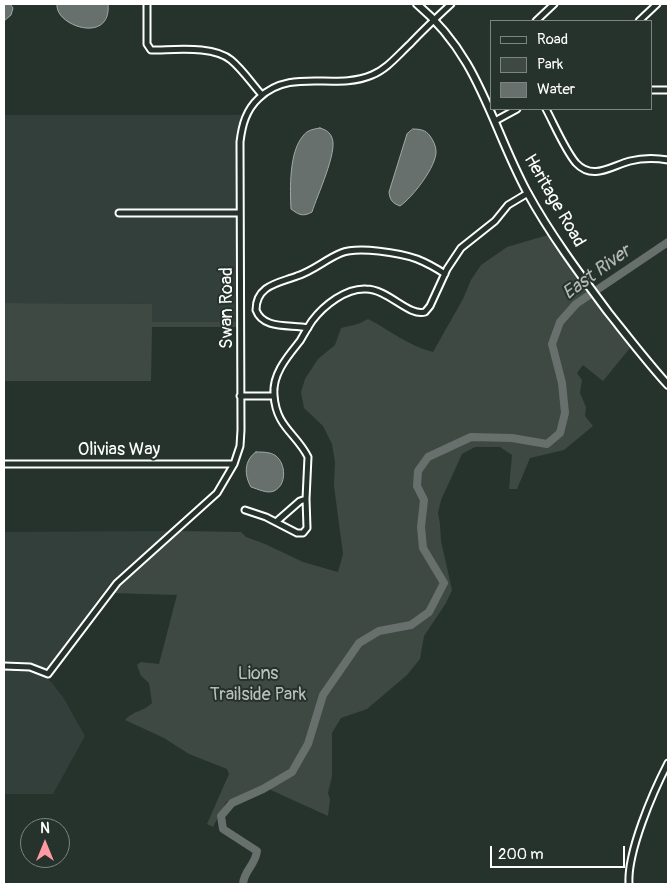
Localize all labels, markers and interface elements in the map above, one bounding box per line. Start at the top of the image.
legend [490,20,652,110]
text: Road [537,30,568,49]
text: Park [537,55,563,74]
text: Water [537,80,575,99]
street label: Heritage Road [519,151,589,251]
water label: East River [558,241,636,305]
street label: Swan Road [216,267,238,349]
street label: Olivias Way [78,439,160,461]
park label: Lions Trailside Park [210,663,306,706]
north arrow [20,818,70,868]
text: N [40,820,50,837]
scale bar [492,836,627,868]
text: 200 m [498,845,543,864]

